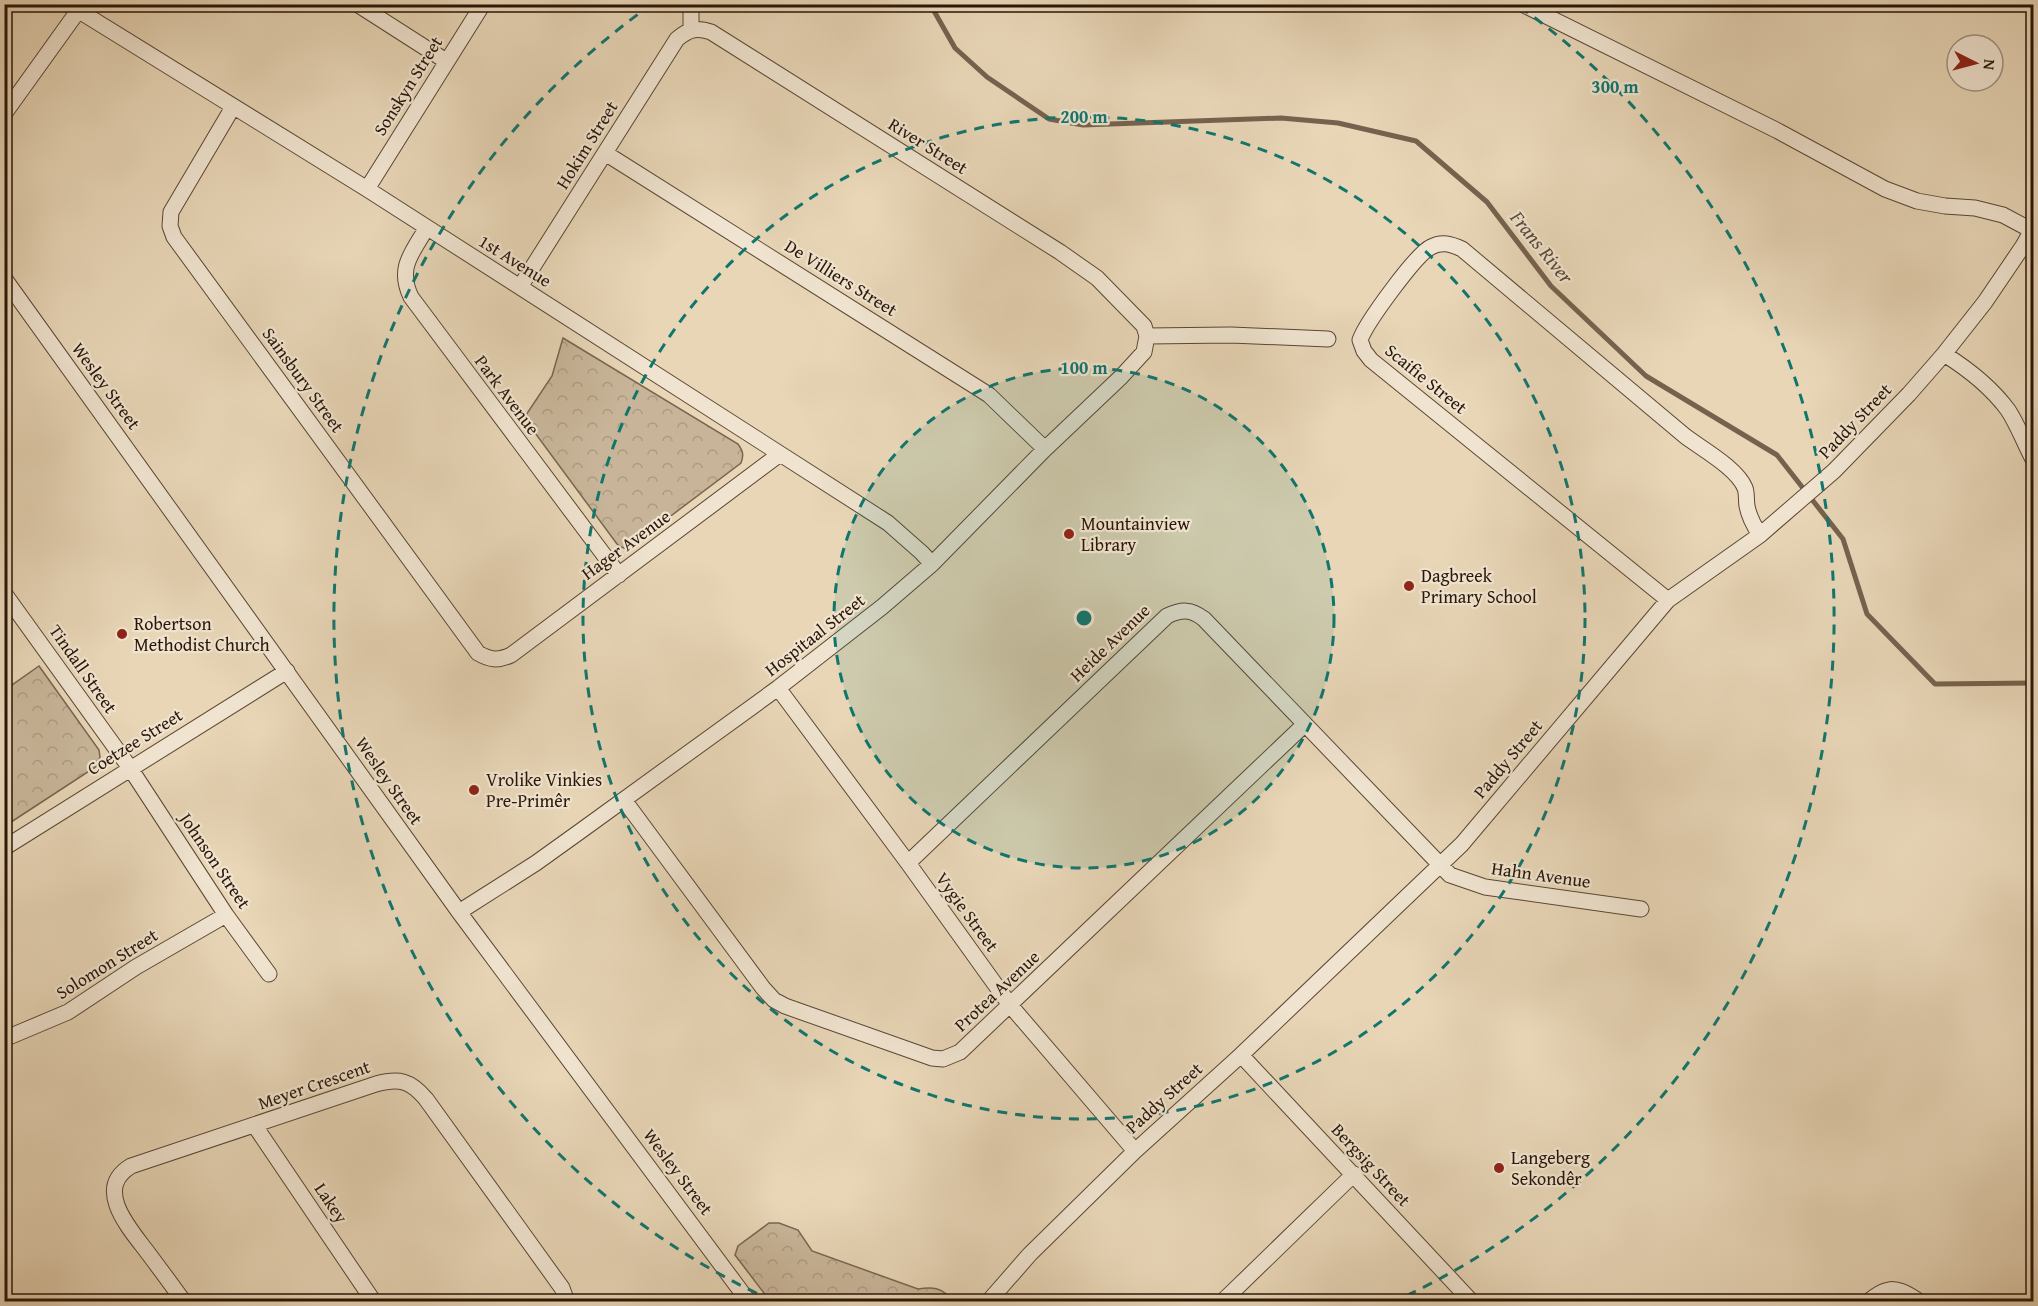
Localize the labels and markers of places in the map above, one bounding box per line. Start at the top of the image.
place label: Mountainview Library [1081,510,1190,558]
marker: Mountainview Library [1062,527,1076,541]
place label: Dagbreek Primary School [1421,562,1537,610]
marker: Dagbreek Primary School [1402,579,1416,593]
centre of rings [1074,608,1094,628]
place label: Robertson Methodist Church [134,610,270,658]
marker: Robertson Methodist Church [115,627,129,641]
place label: Vrolike Vinkies Pre-Primêr [486,766,602,814]
marker: Vrolike Vinkies Pre-Primêr [467,783,481,797]
place label: Langeberg Sekondêr [1511,1144,1590,1192]
marker: Langeberg Sekondêr [1492,1161,1506,1175]

